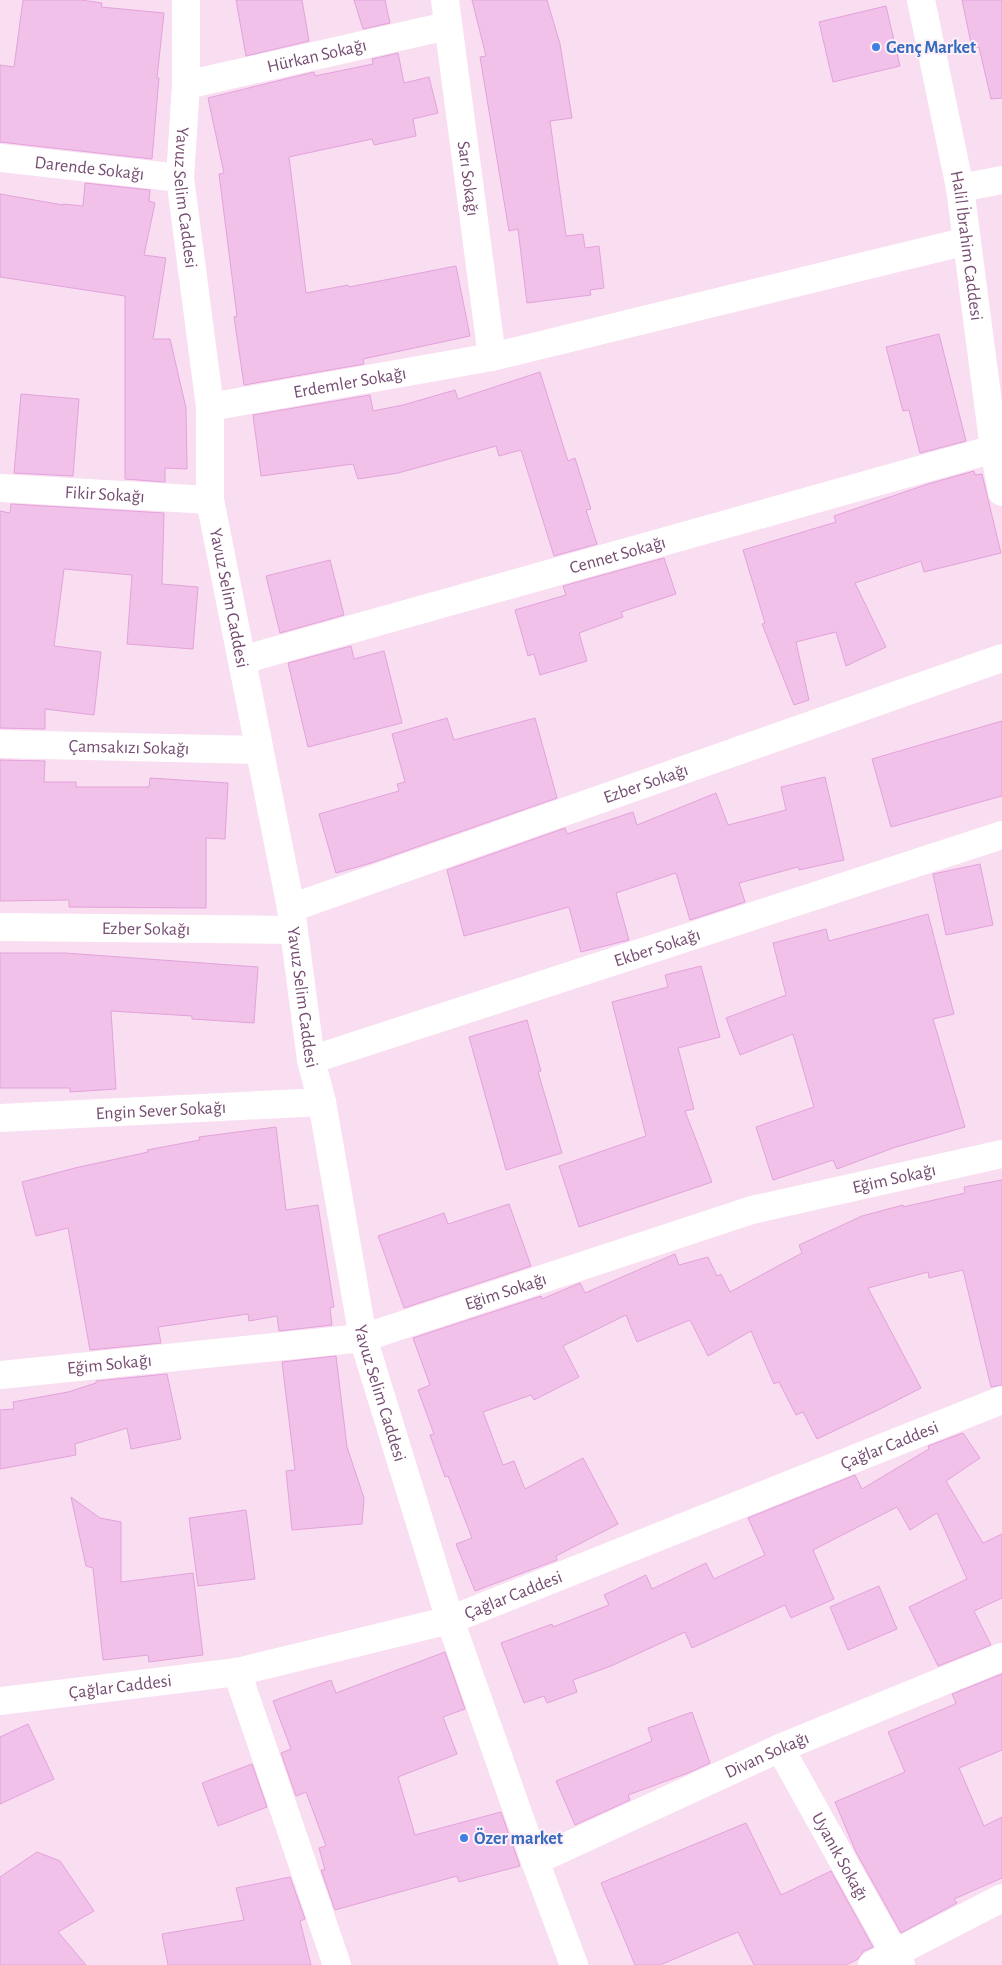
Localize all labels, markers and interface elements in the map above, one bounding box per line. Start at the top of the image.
street label: Hürkan Sokağı [265,36,368,76]
place label: Genç Market [886,39,976,57]
marker: Genç Market [870,41,882,53]
street label: Yavuz Selim Caddesi [170,126,200,269]
street label: Sarı Sokağı [454,140,481,217]
street label: Darende Sokağı [34,154,145,184]
street label: Halil İbrahim Caddesi [947,169,985,322]
street label: Erdemler Sokağı [292,364,408,402]
street label: Fikir Sokağı [64,484,145,506]
street label: Yavuz Selim Caddesi [206,527,251,670]
street label: Cennet Sokağı [568,534,668,578]
street label: Çamsakızı Sokağı [68,738,189,758]
street label: Ezber Sokağı [601,761,691,807]
street label: Ezber Sokağı [102,920,190,939]
street label: Yavuz Selim Caddesi [284,926,321,1070]
street label: Ekber Sokağı [612,926,703,971]
street label: Engin Sever Sokağı [95,1099,226,1123]
street label: Eğim Sokağı [851,1161,938,1197]
street label: Eğim Sokağı [463,1270,549,1314]
street label: Yavuz Selim Caddesi [351,1323,409,1464]
street label: Eğim Sokağı [66,1352,153,1378]
street label: Çağlar Caddesi [838,1418,941,1473]
street label: Çağlar Caddesi [462,1568,565,1623]
street label: Çağlar Caddesi [68,1672,173,1703]
street label: Divan Sokağı [722,1729,812,1782]
street label: Uyanık Sokağı [808,1810,871,1904]
place label: Özer market [474,1827,563,1848]
marker: Özer market [458,1832,470,1844]

